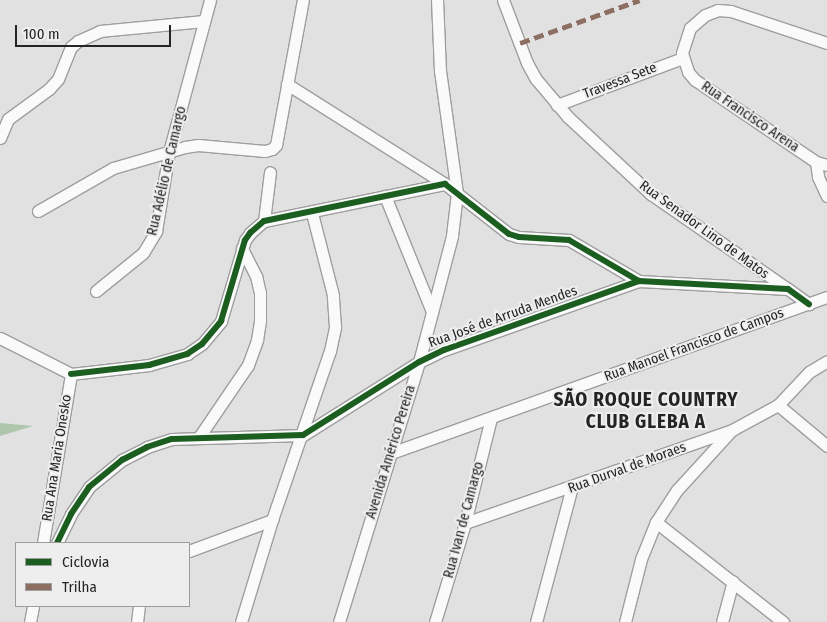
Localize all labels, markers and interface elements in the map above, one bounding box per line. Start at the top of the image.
scale bar [18,15,174,47]
text: 100 m [23,25,60,43]
street label: Travessa Sete [581,59,659,103]
street label: Rua Francisco Arena [698,78,802,156]
street label: Rua Adélio de Camargo [144,105,190,237]
street label: Rua Senador Lino de Matos [636,177,772,283]
street label: Rua José de Arruda Mendes [426,282,580,352]
street label: Rua Manoel Francisco de Campos [602,305,786,385]
street label: Avenida Américo Pereira [363,383,419,521]
district label: SÃO ROQUE COUNTRY CLUB GLEBA A [551,389,741,433]
street label: Rua Ana Maria Onesko [39,393,75,523]
street label: Rua Durval de Moraes [566,439,688,497]
street label: Rua Ivan de Camargo [440,460,488,580]
legend [15,542,190,607]
text: Ciclovia [62,553,109,571]
text: Trilha [62,578,97,596]

